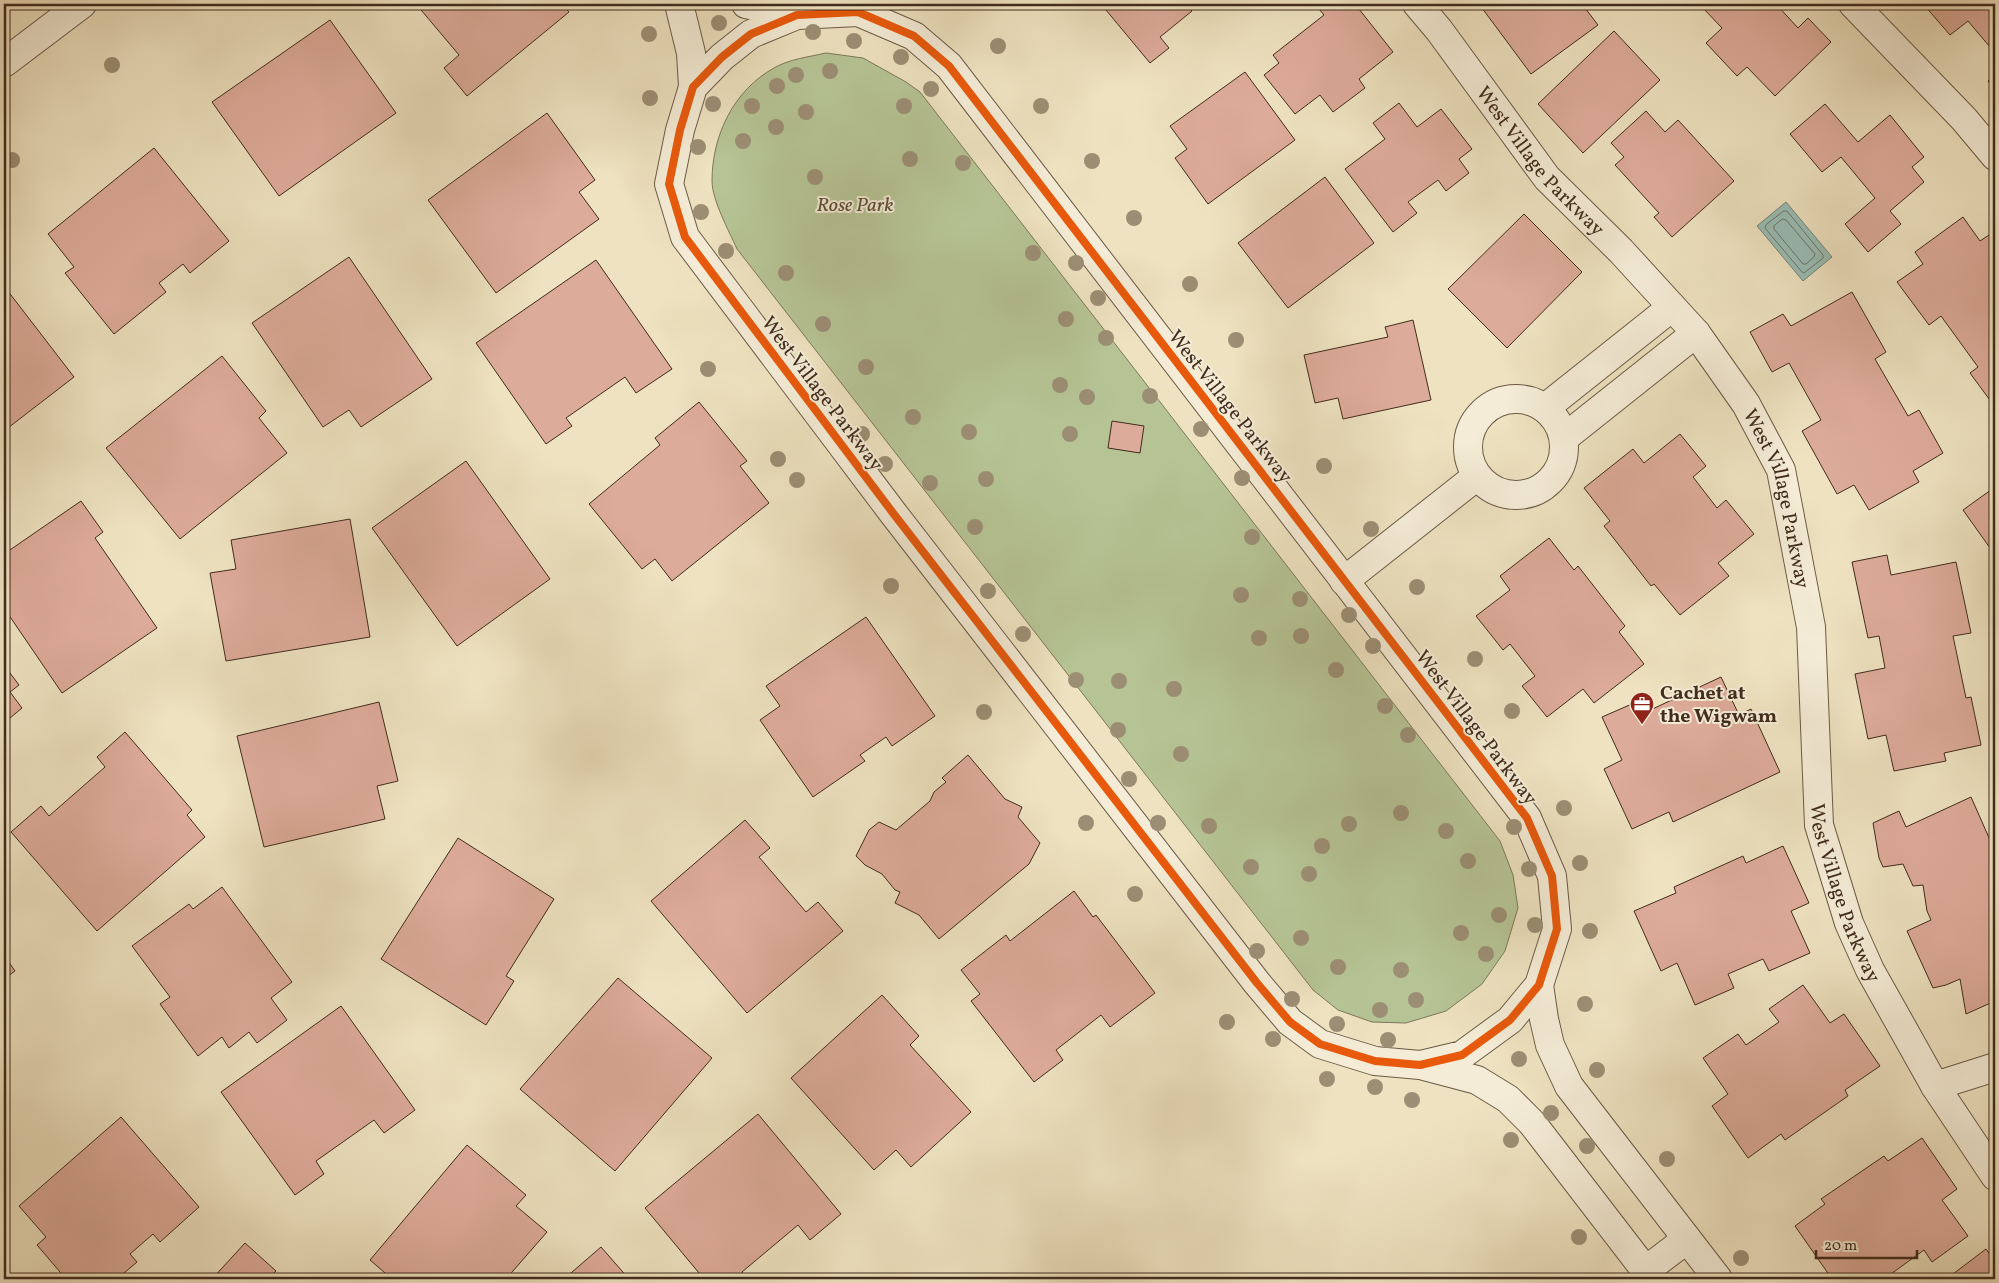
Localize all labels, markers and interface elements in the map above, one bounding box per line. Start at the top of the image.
street label: West Village Parkway [1468,81,1610,243]
park label: Rose Park [816,192,894,220]
street label: West Village Parkway [754,311,889,478]
street label: West Village Parkway [1161,325,1298,490]
street label: West Village Parkway [1735,404,1815,591]
street label: West Village Parkway [1408,645,1543,812]
place label: Cachet at the Wigwam [1660,680,1777,731]
office icon: Cachet at the Wigwam [1629,691,1655,725]
street label: West Village Parkway [1802,803,1886,989]
scale bar [1816,1228,1918,1260]
text: 20 m [1824,1236,1857,1257]

